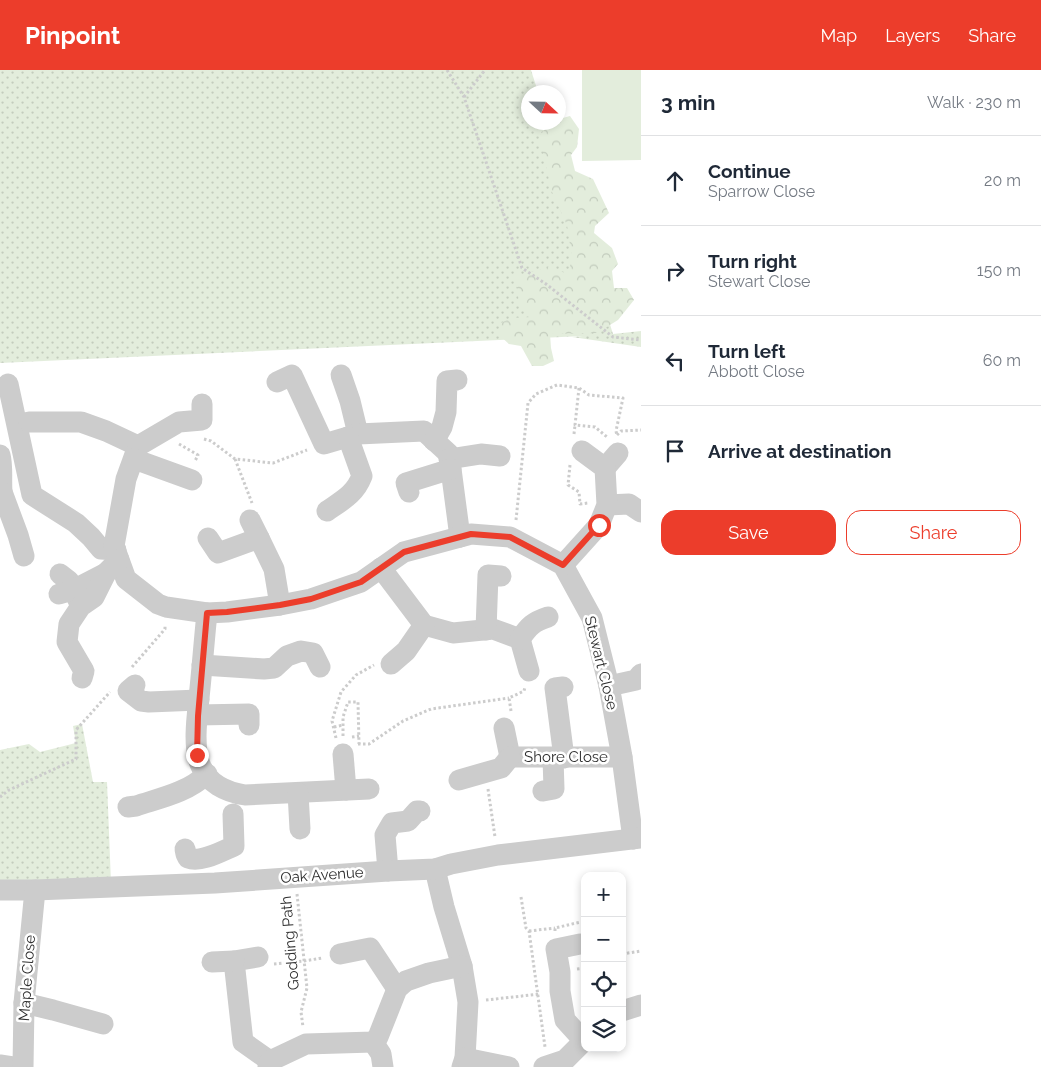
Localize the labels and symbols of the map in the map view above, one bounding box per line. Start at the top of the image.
north arrow [521,85,566,130]
route start [588,514,611,537]
street label: Stewart Close [581,614,621,712]
route end [186,744,209,767]
street label: Shore Close [524,748,608,766]
street label: Oak Avenue [280,863,364,887]
street label: Godding Path [277,895,303,991]
street label: Maple Close [15,934,39,1022]

